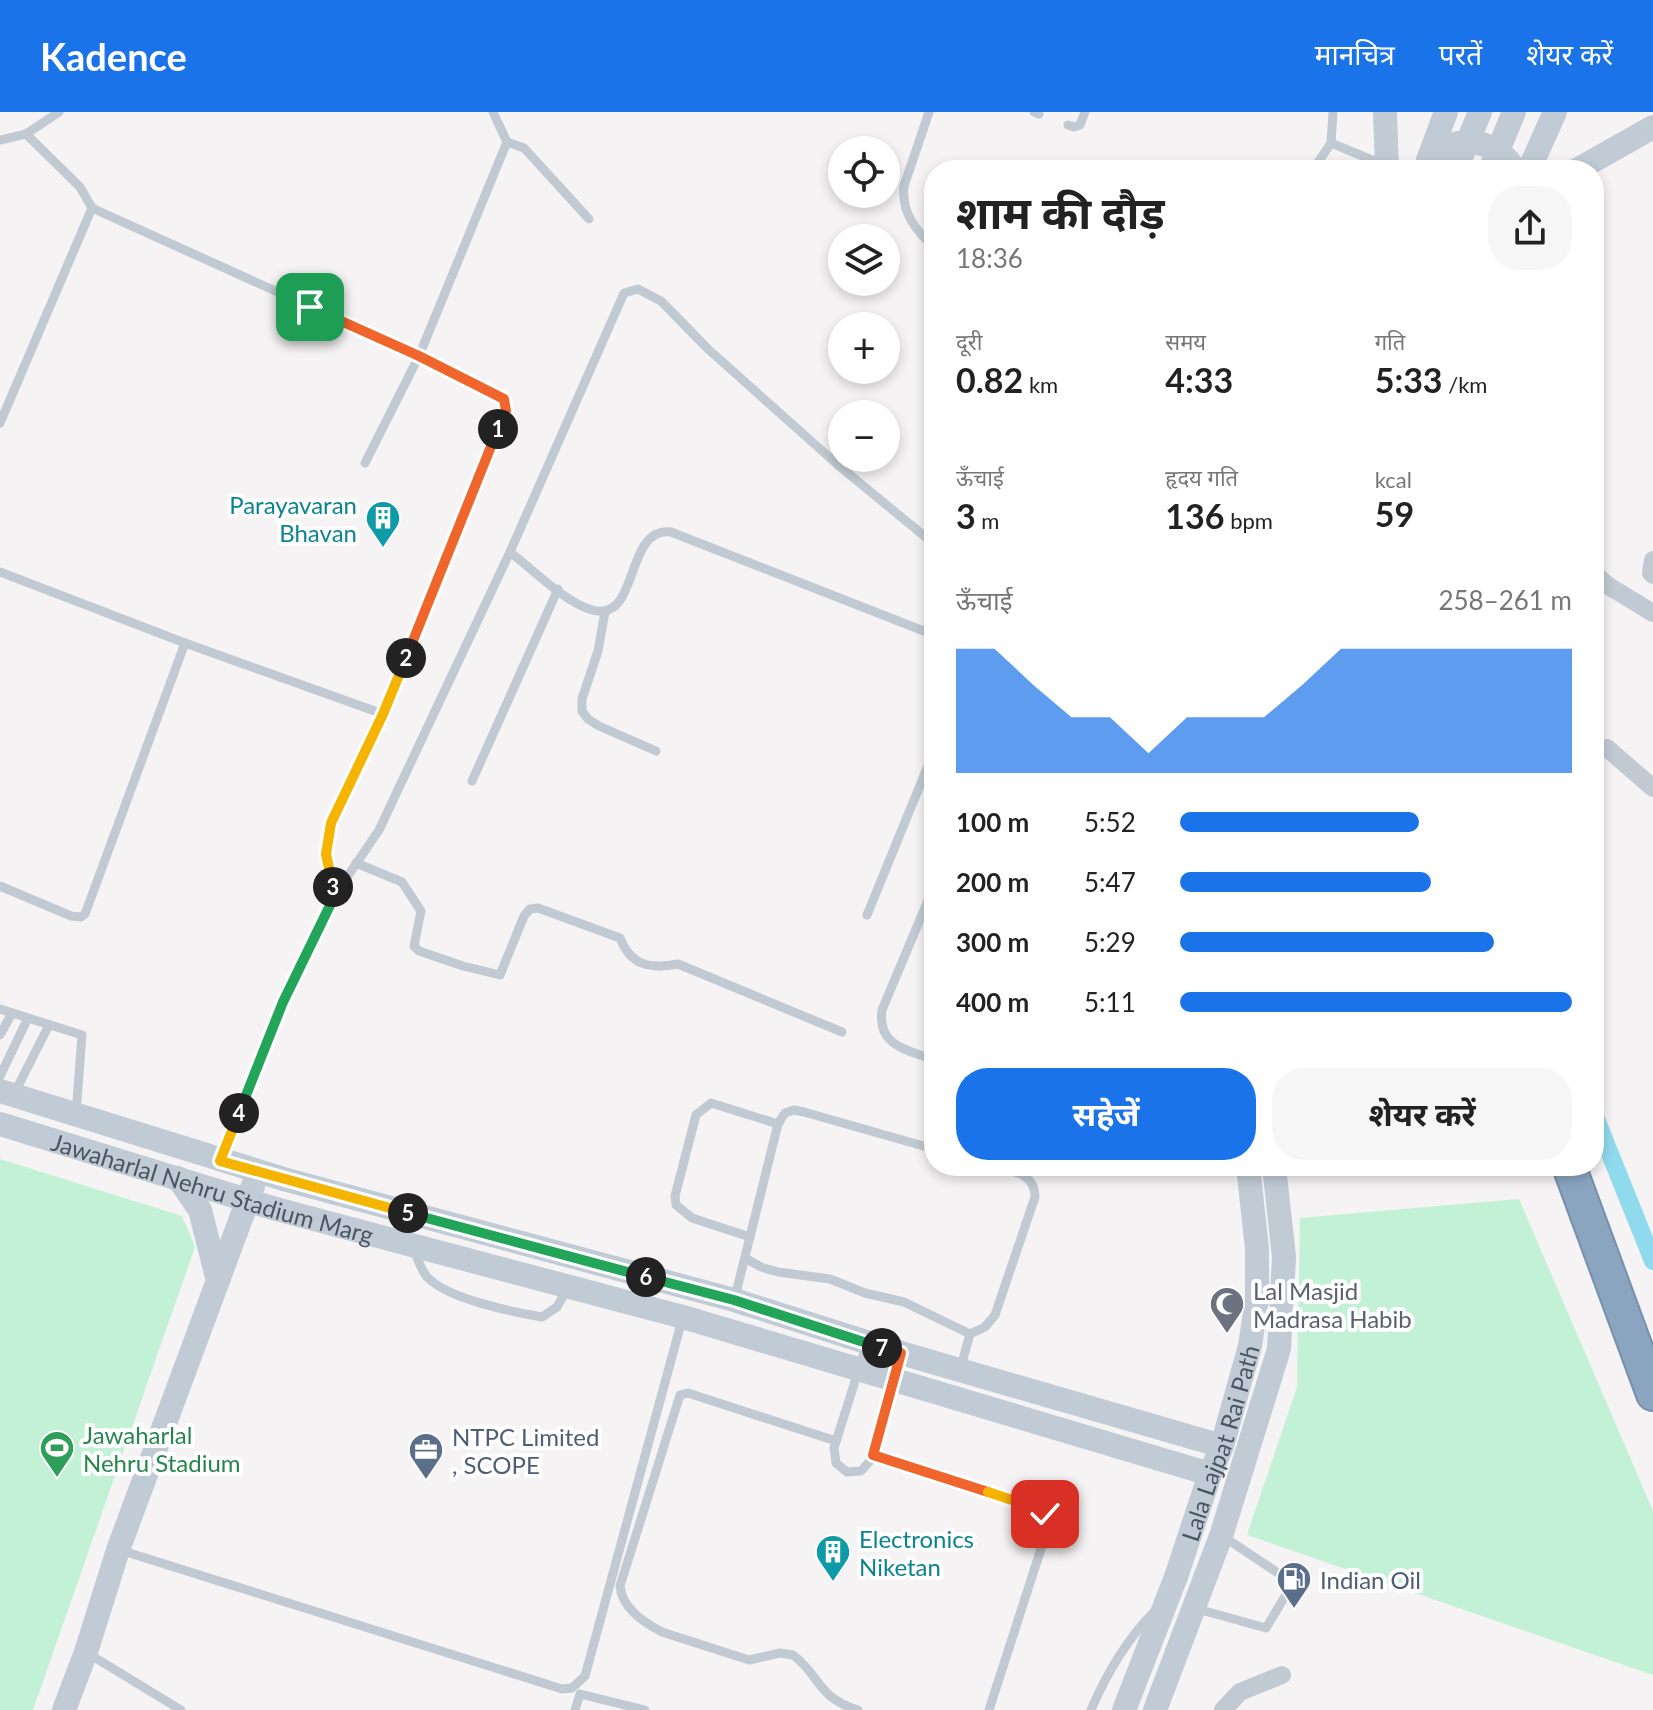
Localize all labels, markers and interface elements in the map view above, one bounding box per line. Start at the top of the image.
text: Kadence [40,33,187,79]
text: मानचित्र [1315,37,1395,71]
text: परतें [1439,37,1482,71]
text: शेयर करें [1526,37,1613,71]
map controls [828,136,900,472]
button: locate [828,136,900,208]
text: शाम की दौड़ [956,186,1165,238]
button: share [1488,186,1572,270]
button: layers [828,224,900,296]
text: 18:36 [956,242,1023,274]
pin [276,273,344,341]
icon: arrive [288,285,332,329]
button: + [828,312,900,384]
text: दूरी [956,328,982,355]
text: समय [1165,328,1206,355]
text: गति [1375,328,1405,355]
text: 0.82 [956,359,1023,400]
text: 4:33 [1165,359,1233,400]
text: 5:33 [1375,359,1443,400]
text: km [1023,371,1058,398]
text: /km [1443,371,1487,398]
button: − [828,400,900,472]
pin: 1 [478,409,518,449]
text: 1 [492,415,504,442]
text: ऊँचाई [956,464,1004,491]
text: हृदय गति [1165,464,1238,491]
text: kcal [1375,466,1412,493]
place label: Parayavaran Bhavan [229,490,357,547]
text: 59 [1375,493,1414,534]
text: 3 [956,495,976,536]
text: 136 [1165,495,1225,536]
building icon: Parayavaran Bhavan [364,499,402,549]
text: m [976,507,999,534]
text: bpm [1225,507,1273,534]
text: ऊँचाई [956,584,1012,616]
text: 258–261 m [1438,584,1572,616]
pin: 2 [386,638,426,678]
text: 2 [400,644,412,671]
text: 100 m [956,806,1029,838]
text: 5:52 [1084,806,1136,838]
text: 200 m [956,866,1029,898]
text: 5:47 [1084,866,1136,898]
pin: 3 [313,867,353,907]
text: 3 [327,873,339,900]
text: 300 m [956,926,1029,958]
text: 5:29 [1084,926,1136,958]
text: 400 m [956,986,1029,1018]
text: 5:11 [1084,986,1136,1018]
button: सहेजें [956,1068,1256,1160]
button: शेयर करें [1272,1068,1572,1160]
pin: 4 [219,1093,259,1133]
text: 4 [233,1099,245,1126]
street label: Jawaharlal Nehru Stadium Marg [48,1126,377,1249]
pin: 5 [388,1193,428,1233]
text: 5 [402,1199,414,1226]
pin: 6 [626,1257,666,1297]
text: 6 [640,1263,652,1290]
place label: Lal Masjid Madrasa Habib [1253,1276,1412,1333]
mosque icon: Lal Masjid Madrasa Habib [1208,1285,1246,1335]
pin: 7 [862,1328,902,1368]
text: 7 [876,1334,888,1361]
street label: Lala Lajpat Rai Path [1174,1341,1264,1545]
place label: Jawaharlal Nehru Stadium [83,1420,241,1477]
place label: NTPC Limited , SCOPE [452,1422,599,1479]
sports icon: Jawaharlal Nehru Stadium [38,1429,76,1479]
office icon: NTPC Limited , SCOPE [407,1431,445,1481]
pin [1011,1480,1079,1548]
icon: check [1023,1492,1067,1536]
place label: Electronics Niketan [859,1524,974,1581]
building icon: Electronics Niketan [814,1533,852,1583]
fuel station icon: Indian Oil [1275,1560,1313,1610]
place label: Indian Oil [1320,1565,1421,1594]

